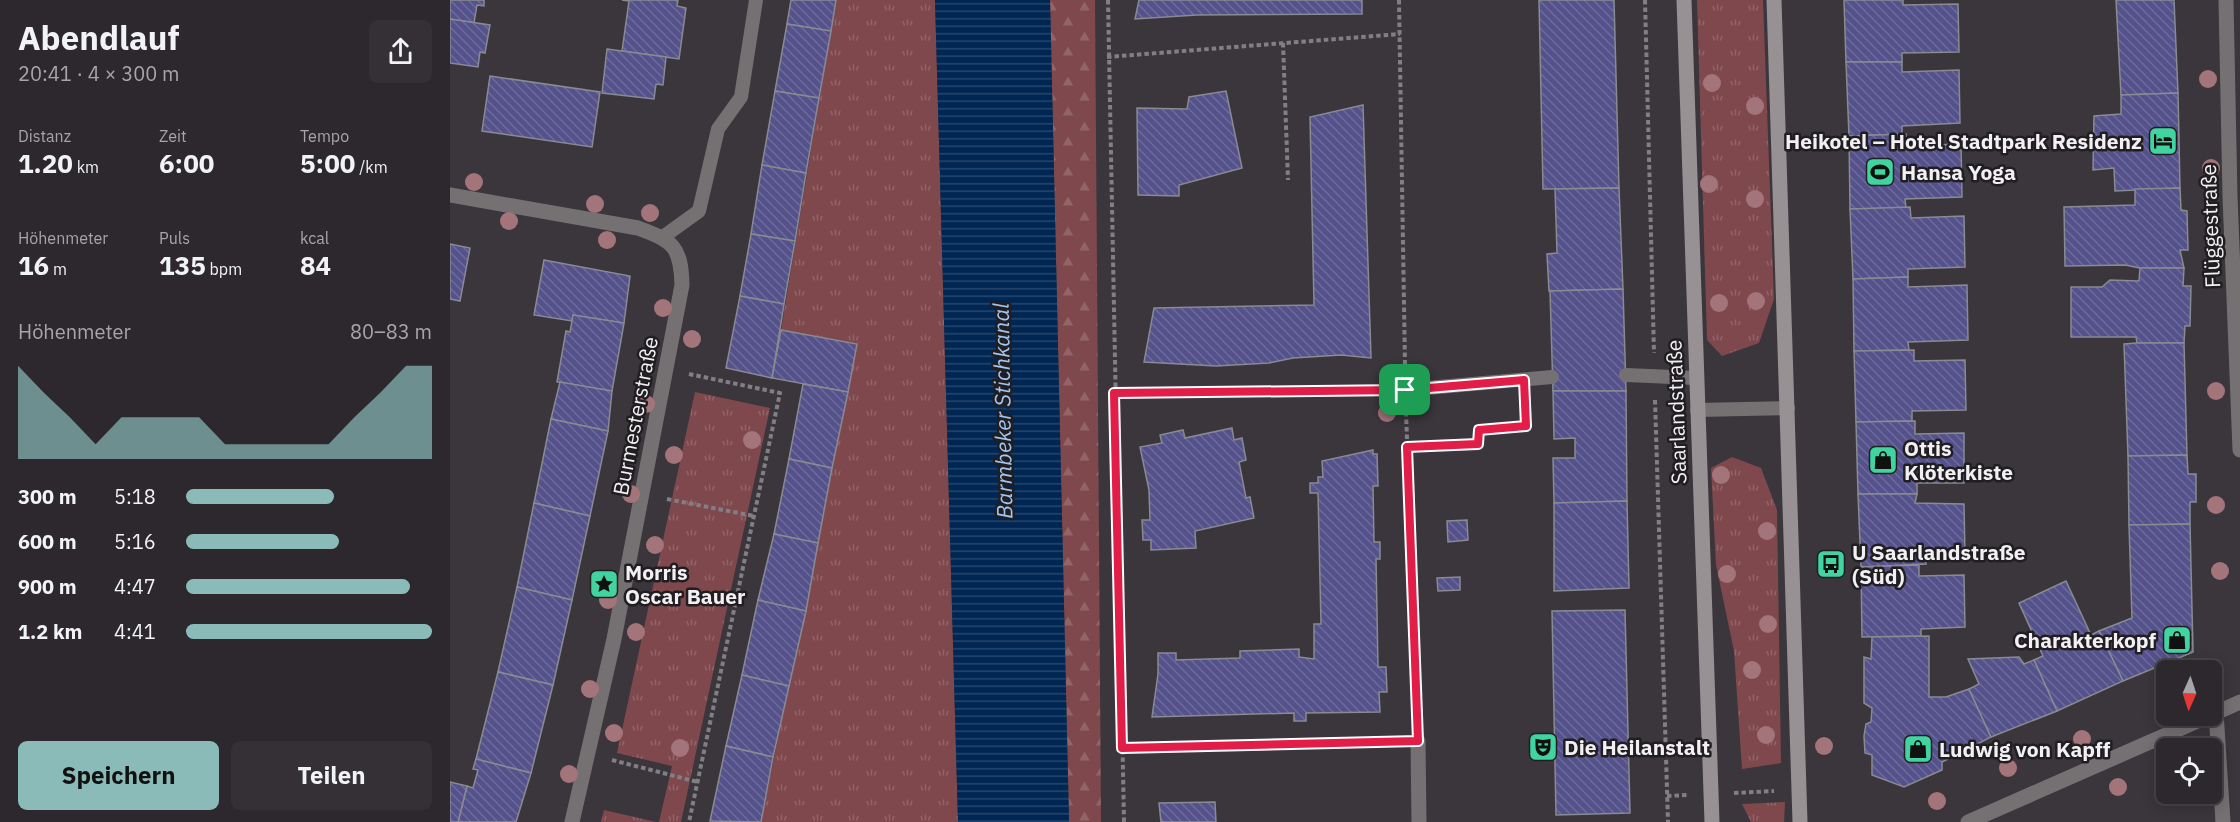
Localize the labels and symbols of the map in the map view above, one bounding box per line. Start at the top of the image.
hotel icon: Heikotel – Hotel Stadtpark Residenz [2147,125,2179,157]
place label: Heikotel – Hotel Stadtpark Residenz [1785,127,2142,155]
sports icon: Hansa Yoga [1864,156,1896,188]
place label: Hansa Yoga [1901,158,2016,186]
street label: Flüggestraße [2194,163,2226,289]
water label: Barmbeker Stichkanal [986,303,1018,519]
street label: Burmesterstraße [606,334,664,498]
street label: Saarlandstraße [1659,339,1693,485]
pin [1379,364,1430,415]
place label: Ottis Klöterkiste [1904,434,2013,486]
shop icon: Ottis Klöterkiste [1867,444,1899,476]
place label: U Saarlandstraße (Süd) [1852,538,2026,590]
bus stop icon: U Saarlandstraße (Süd) [1815,548,1847,580]
place label: Morris Oscar Bauer [625,558,746,610]
place icon: Morris Oscar Bauer [588,568,620,600]
shop icon: Charakterkopf [2161,624,2193,656]
place label: Charakterkopf [2014,626,2156,654]
north arrow [2156,660,2222,726]
theatre icon: Die Heilanstalt [1527,731,1559,763]
place label: Die Heilanstalt [1564,733,1710,761]
shop icon: Ludwig von Kapff [1902,733,1934,765]
place label: Ludwig von Kapff [1939,735,2111,763]

